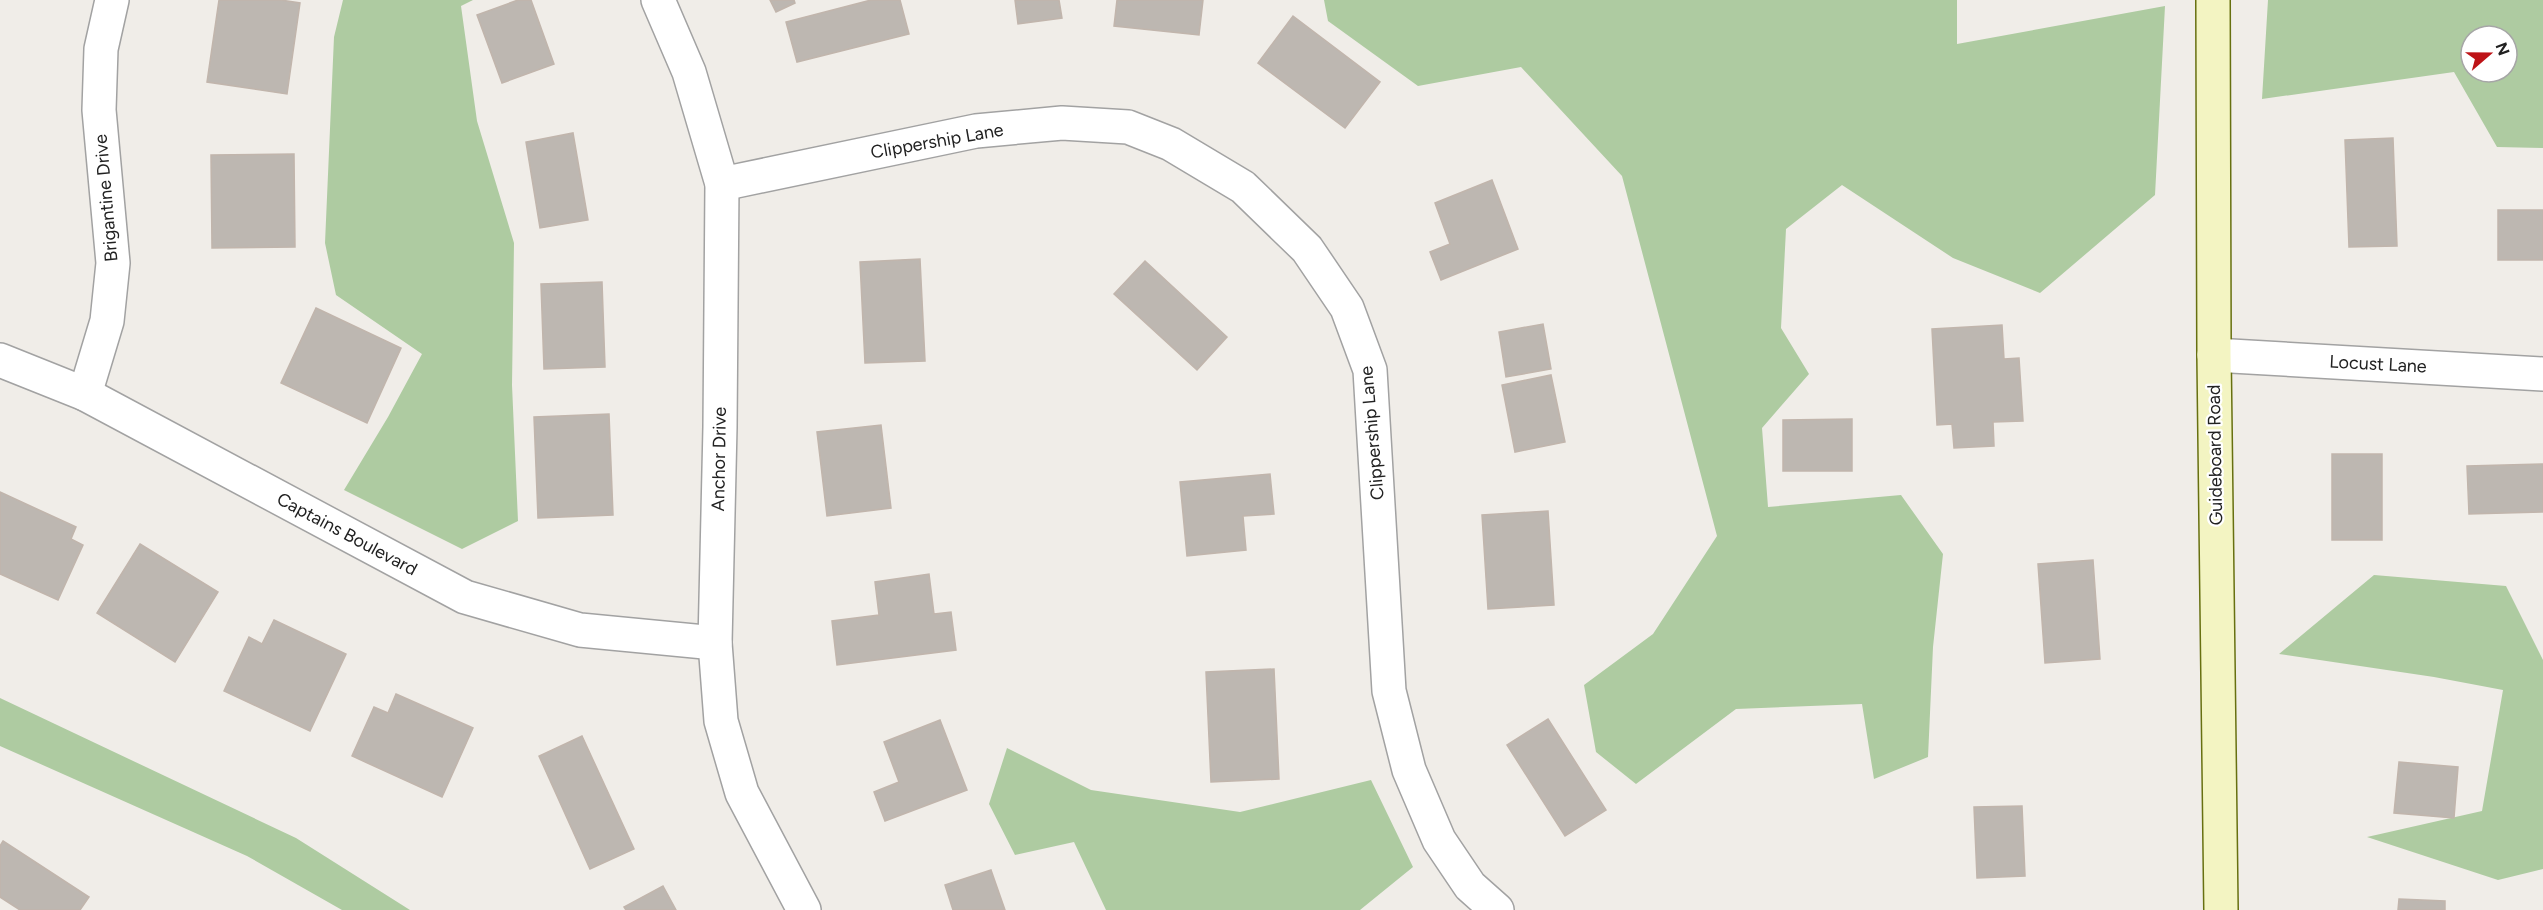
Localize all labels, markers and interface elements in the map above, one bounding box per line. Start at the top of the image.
north arrow [2459,24,2519,84]
text: N [2492,40,2514,58]
street label: Clippership Lane [869,118,1005,164]
street label: Brigantine Drive [89,133,123,263]
street label: Locust Lane [2329,350,2427,378]
street label: Clippership Lane [1355,365,1389,501]
street label: Guideboard Road [2203,384,2227,526]
street label: Anchor Drive [707,406,731,511]
street label: Captains Boulevard [273,488,421,580]

